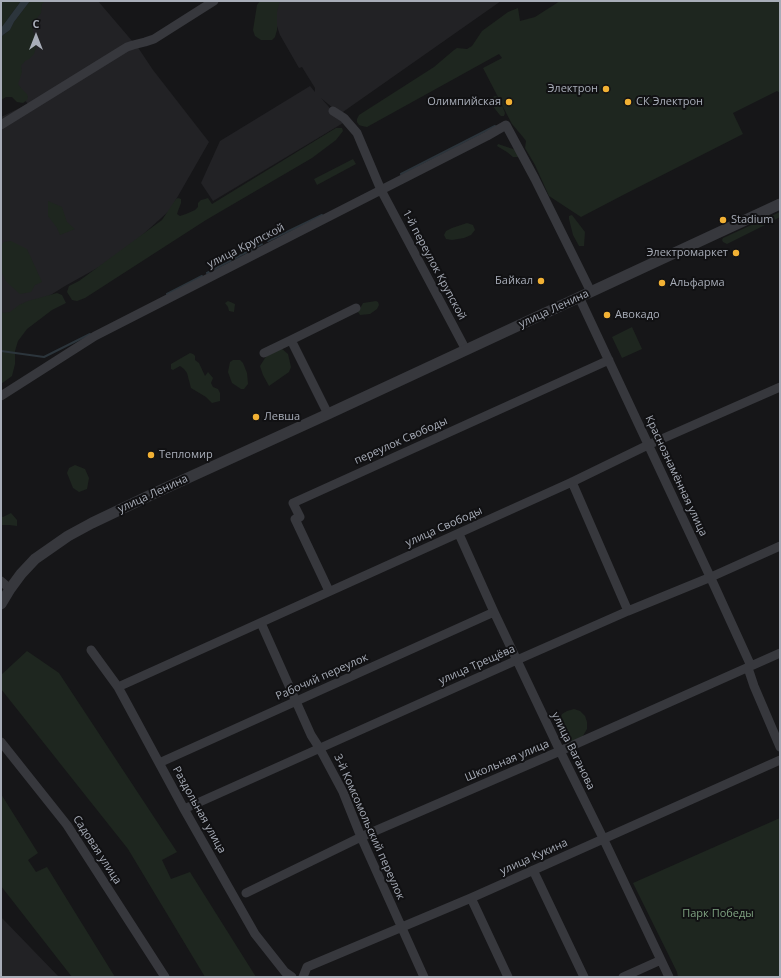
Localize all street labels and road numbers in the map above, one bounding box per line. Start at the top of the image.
street label: 1-й переулок Крупской [399,208,469,322]
street label: улица Крупской [205,221,287,271]
street label: улица Ленина [517,287,591,331]
street label: Краснознамённая улица [642,413,710,539]
street label: переулок Свободы [352,414,450,468]
street label: улица Ленина [116,472,190,516]
street label: улица Свободы [404,504,484,550]
street label: улица Трещёва [437,642,517,688]
street label: Рабочий переулок [274,651,370,703]
street label: улица Ваганова [548,710,598,792]
street label: Школьная улица [463,737,551,785]
street label: 3-й Комсомольский переулок [331,752,407,902]
street label: Раздольная улица [170,764,228,856]
street label: Садовая улица [70,813,124,887]
street label: улица Кукина [498,836,570,878]

